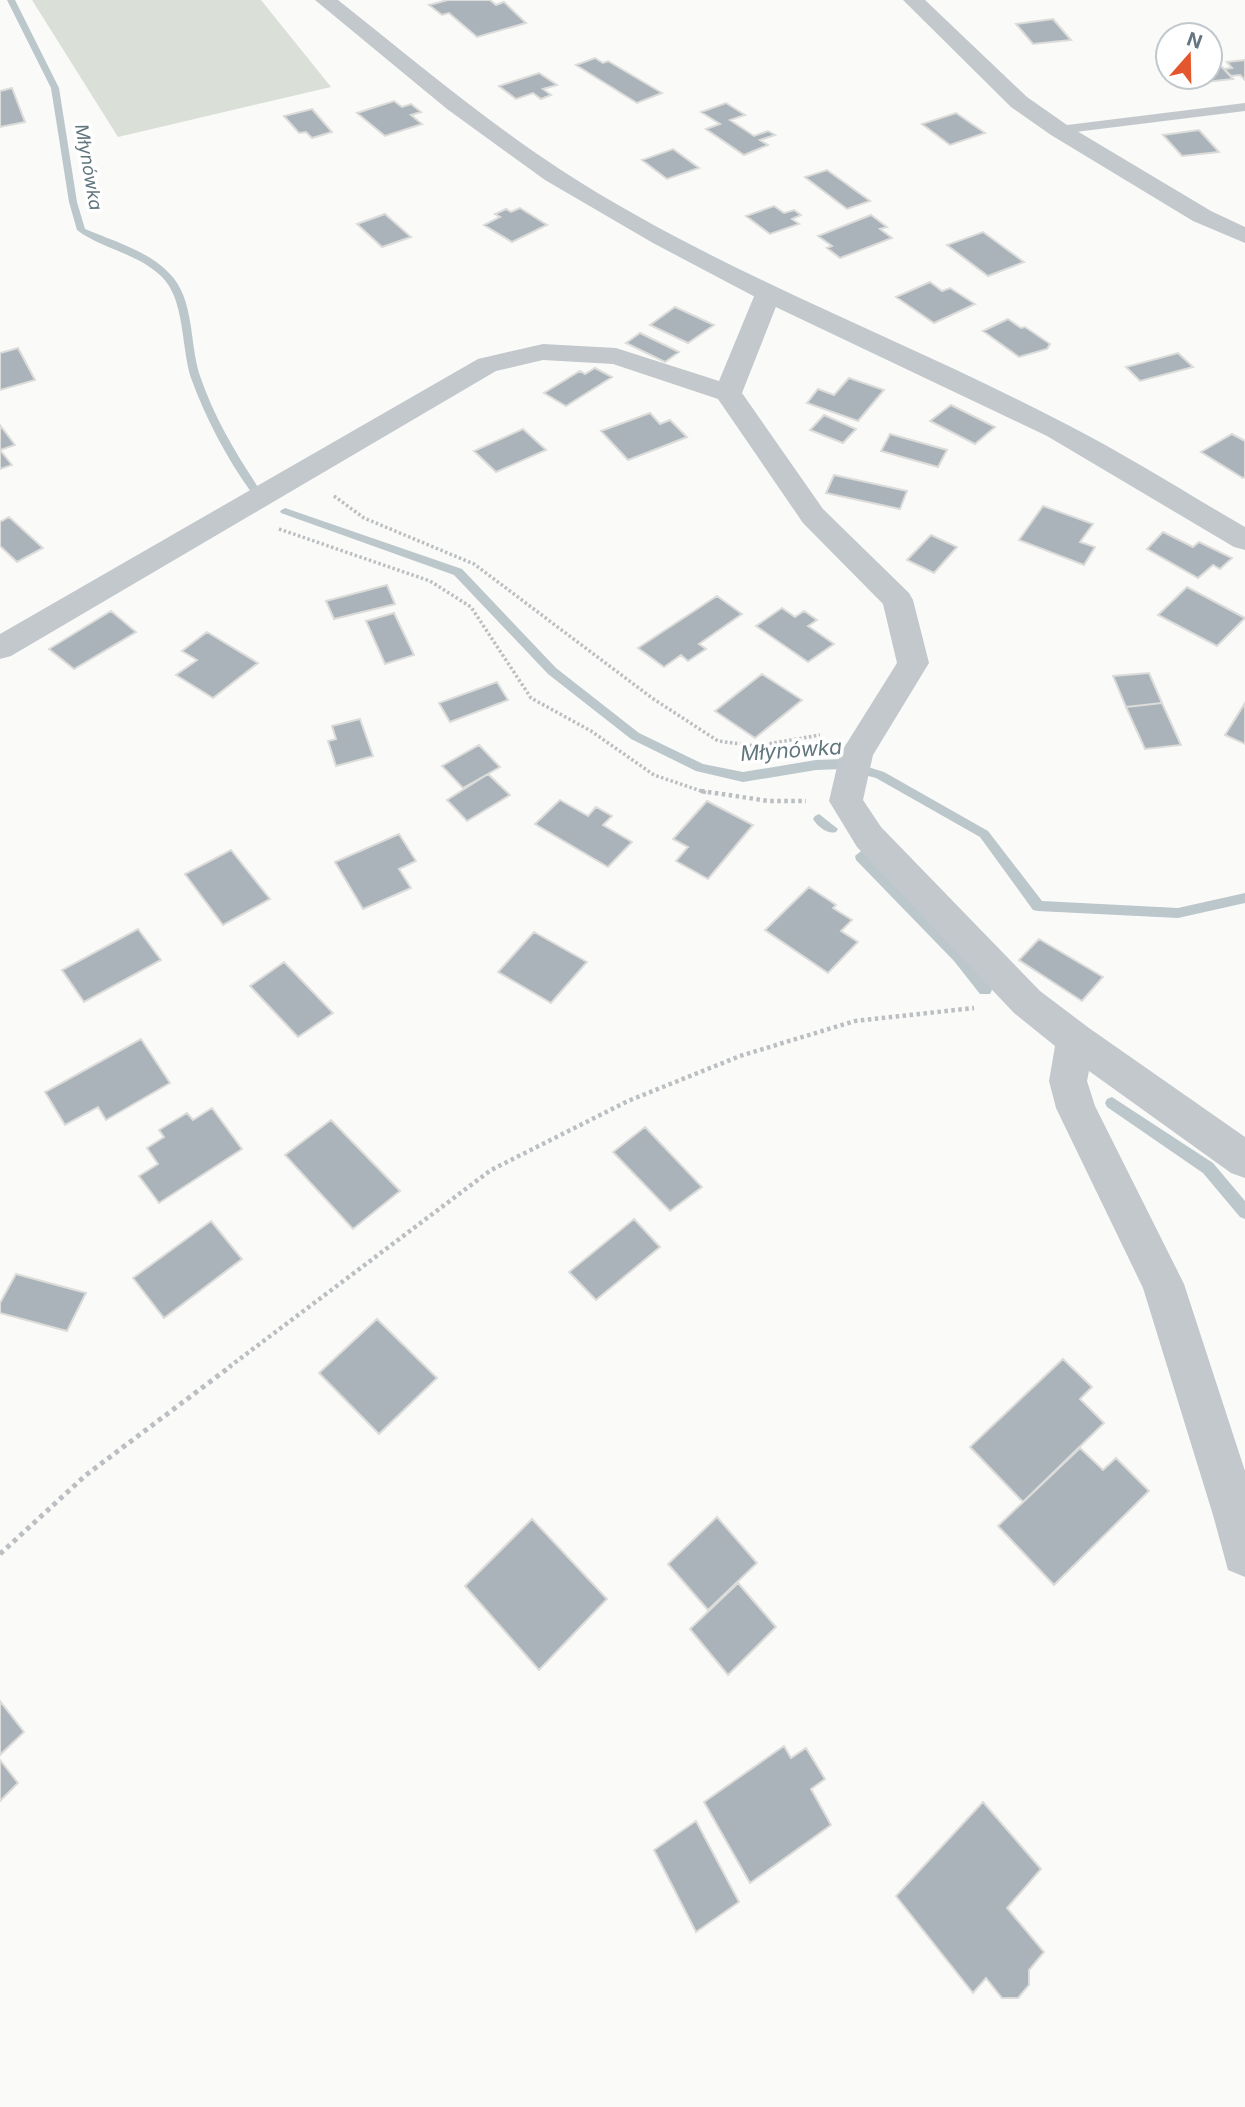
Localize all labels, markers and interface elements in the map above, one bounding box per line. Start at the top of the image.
north arrow [1154,21,1224,91]
text: N [1184,27,1205,54]
water label: Młynówka [71,122,107,212]
water label: Młynówka [739,734,843,766]

